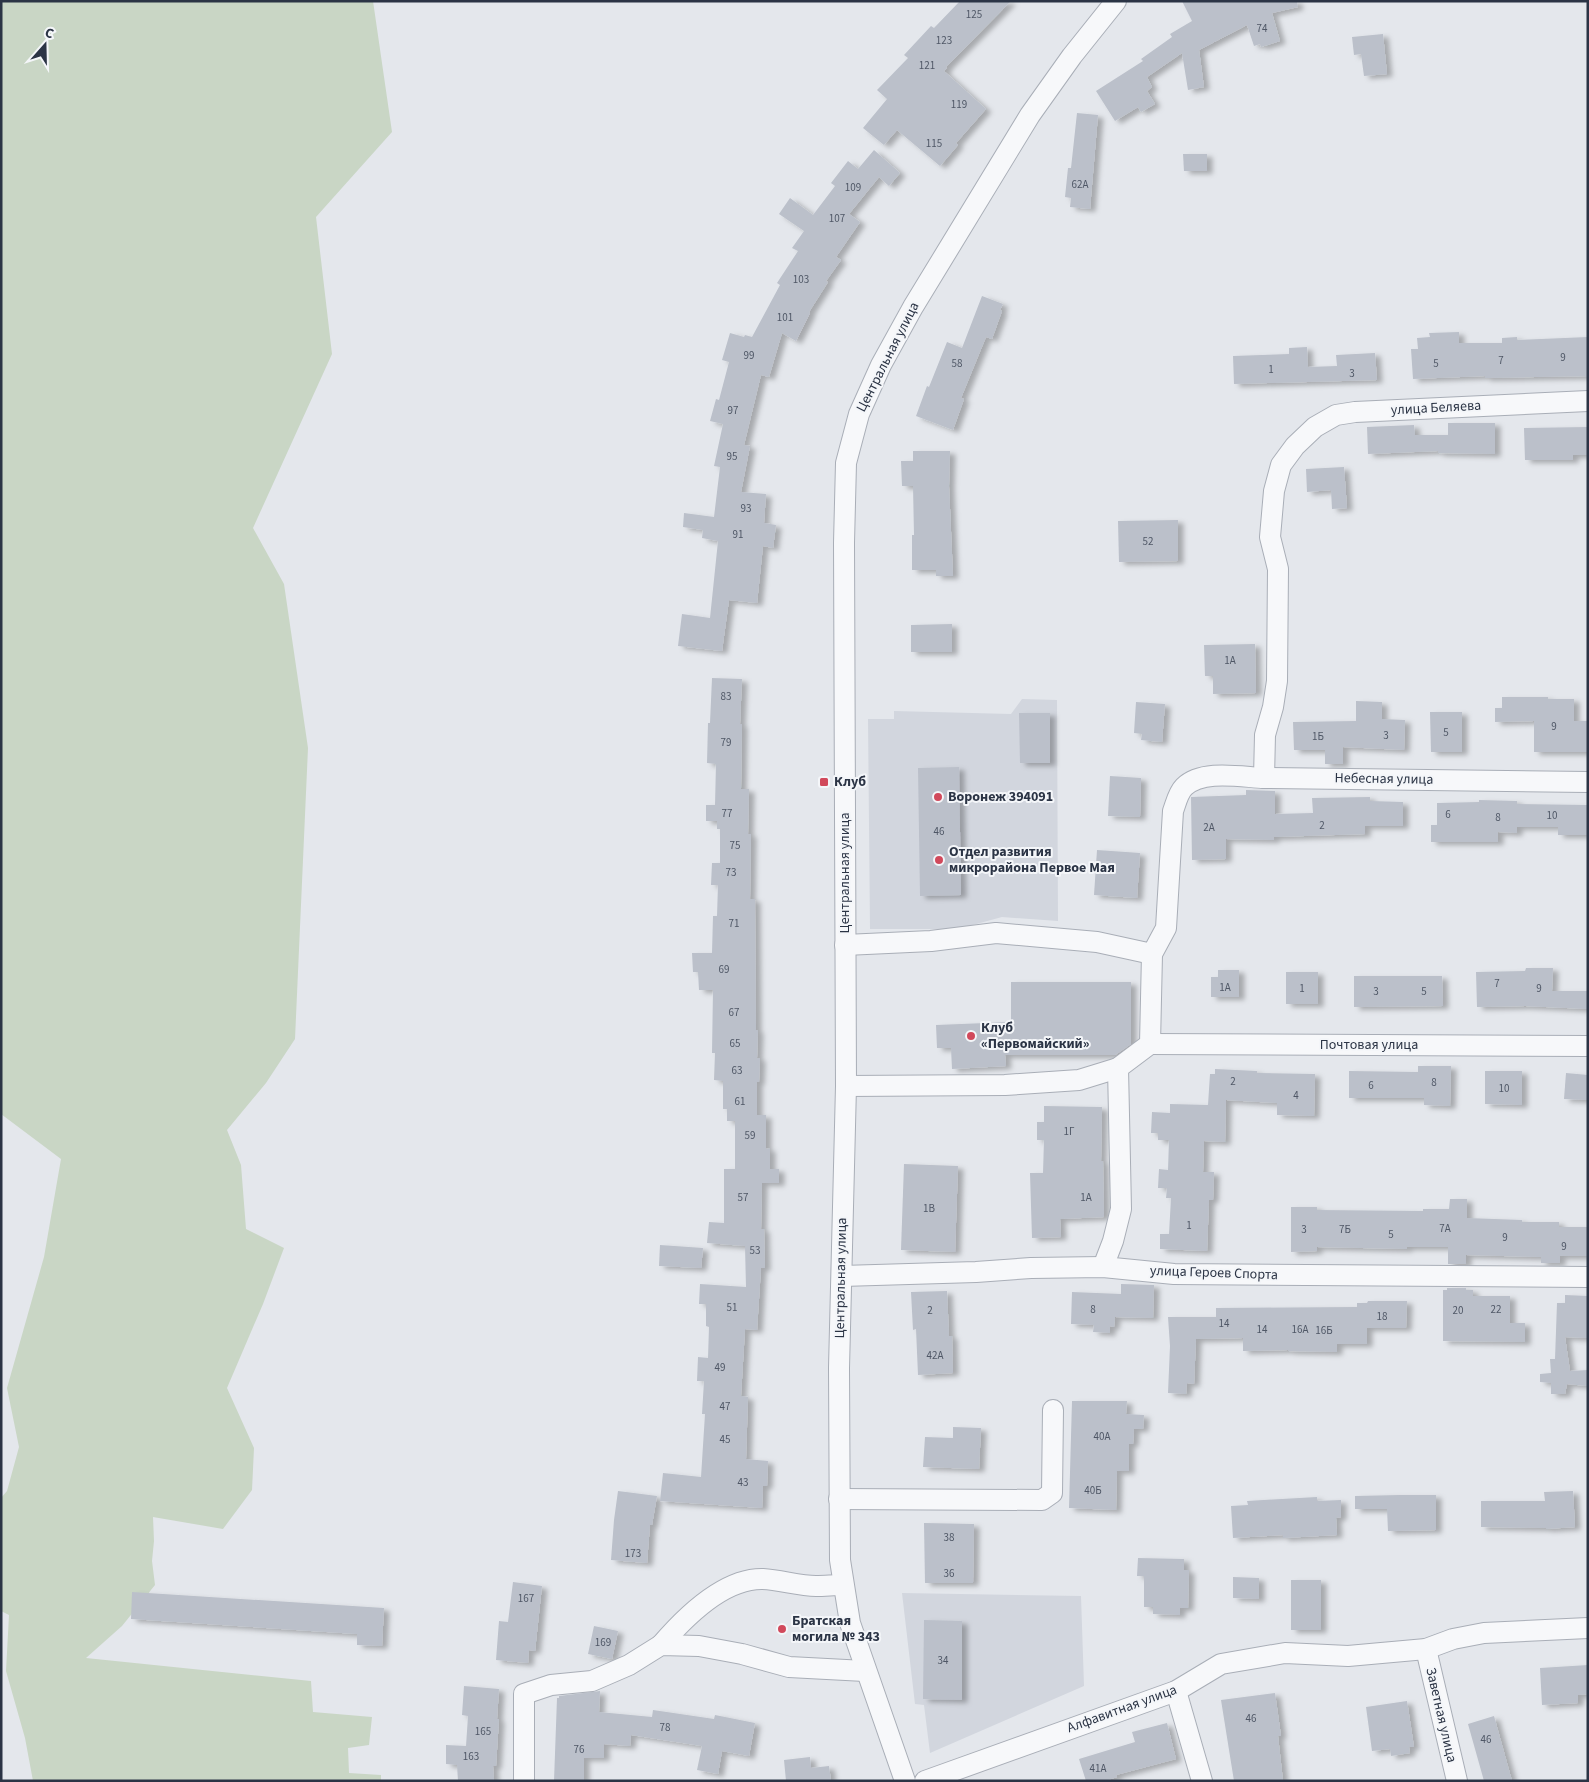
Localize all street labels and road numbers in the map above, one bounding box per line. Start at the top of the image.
street label: Центральная улица [852,299,924,415]
street label: улица Беляева [1390,396,1482,420]
street label: Небесная улица [1335,768,1433,790]
street label: Центральная улица [835,813,855,933]
street label: Почтовая улица [1320,1035,1418,1055]
street label: Центральная улица [830,1217,852,1339]
street label: улица Героев Спорта [1150,1261,1278,1285]
street label: Заветная улица [1420,1666,1462,1764]
street label: Алфавитная улица [1064,1680,1180,1738]

